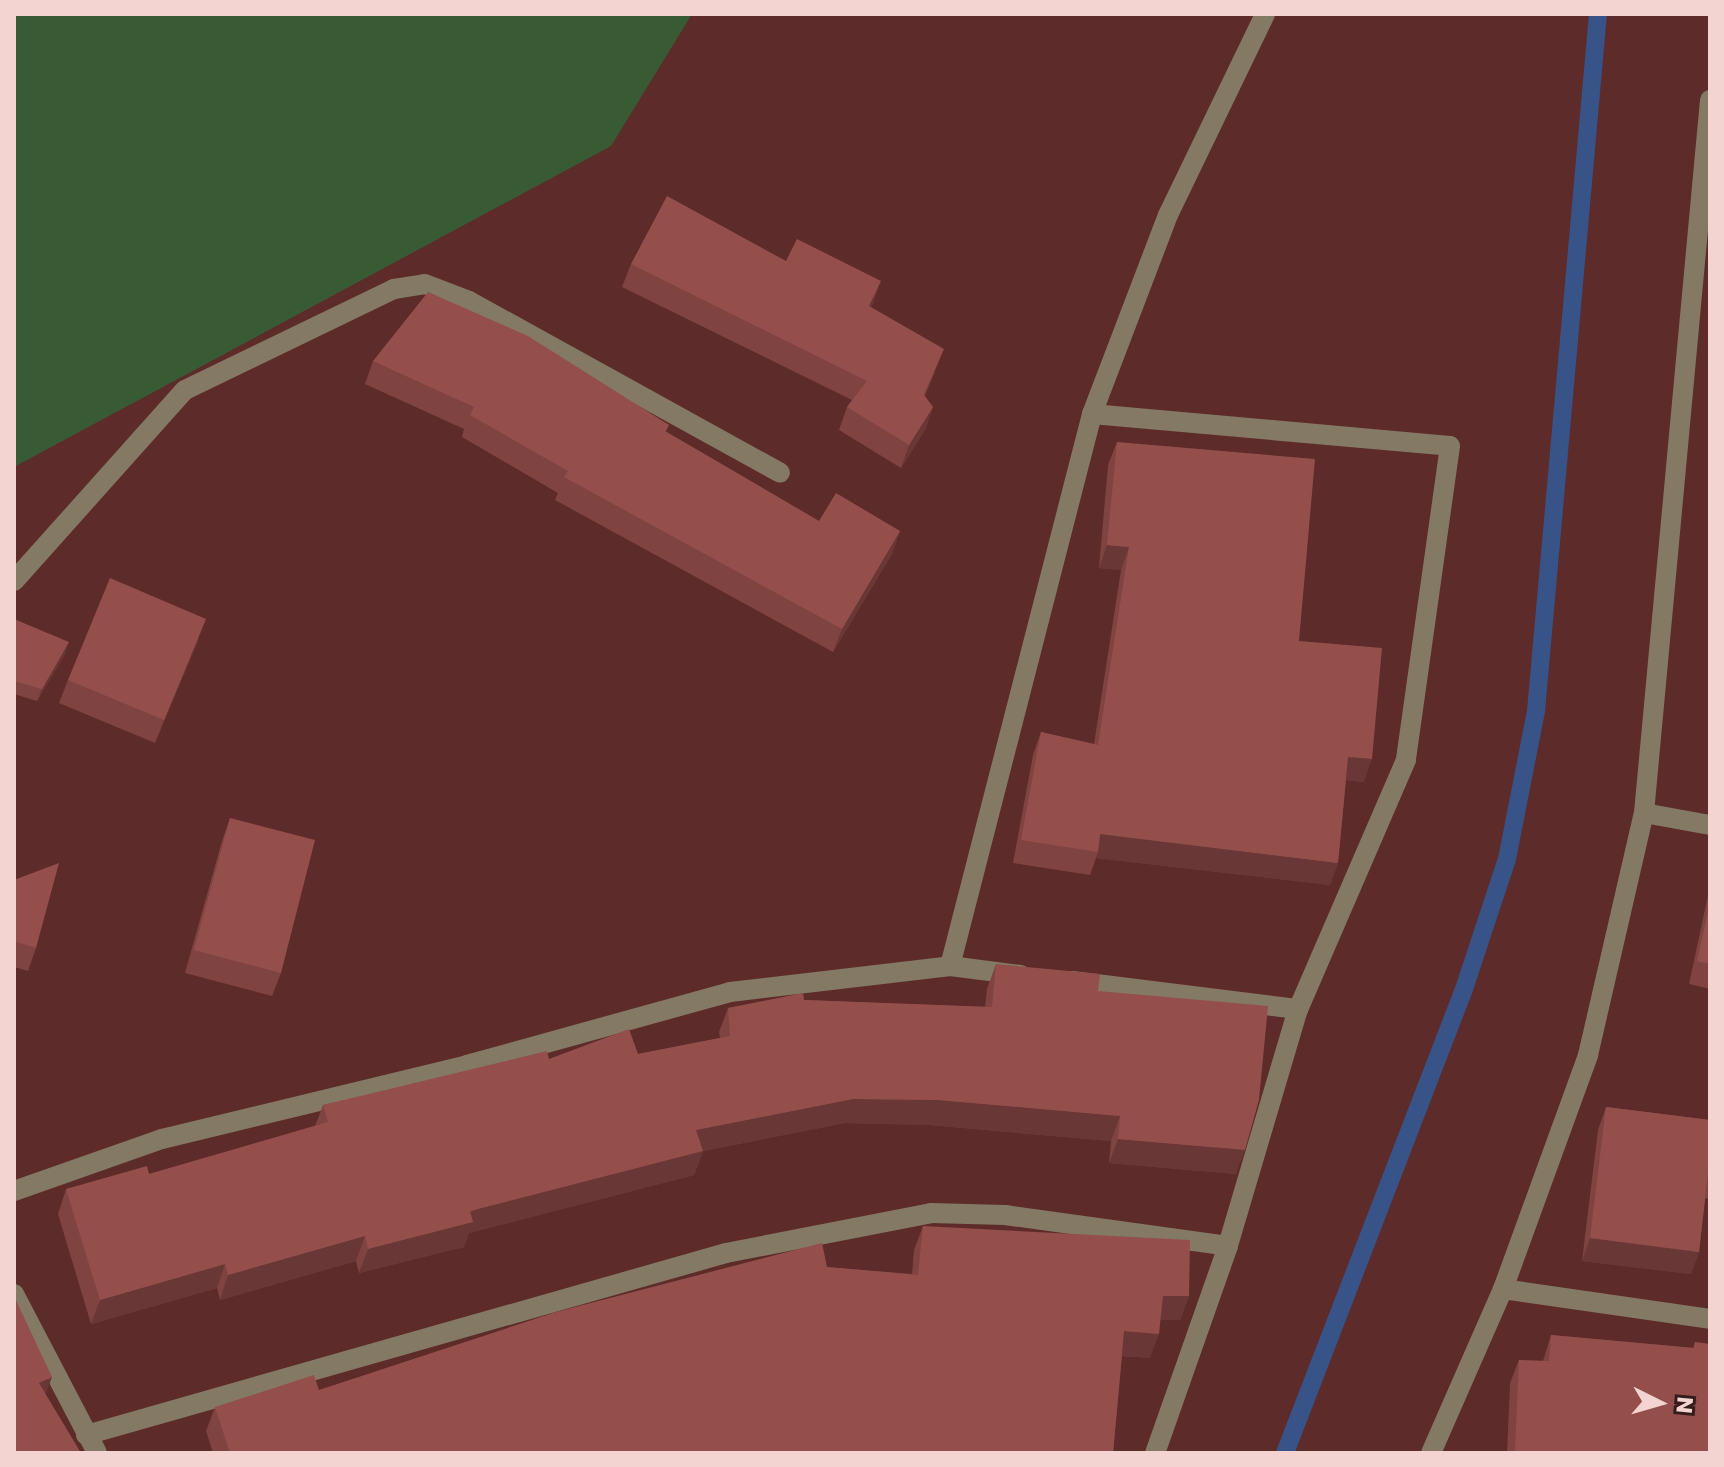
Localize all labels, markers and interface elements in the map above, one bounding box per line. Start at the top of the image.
north arrow [1620,1363,1700,1443]
text: N [1668,1396,1701,1415]

